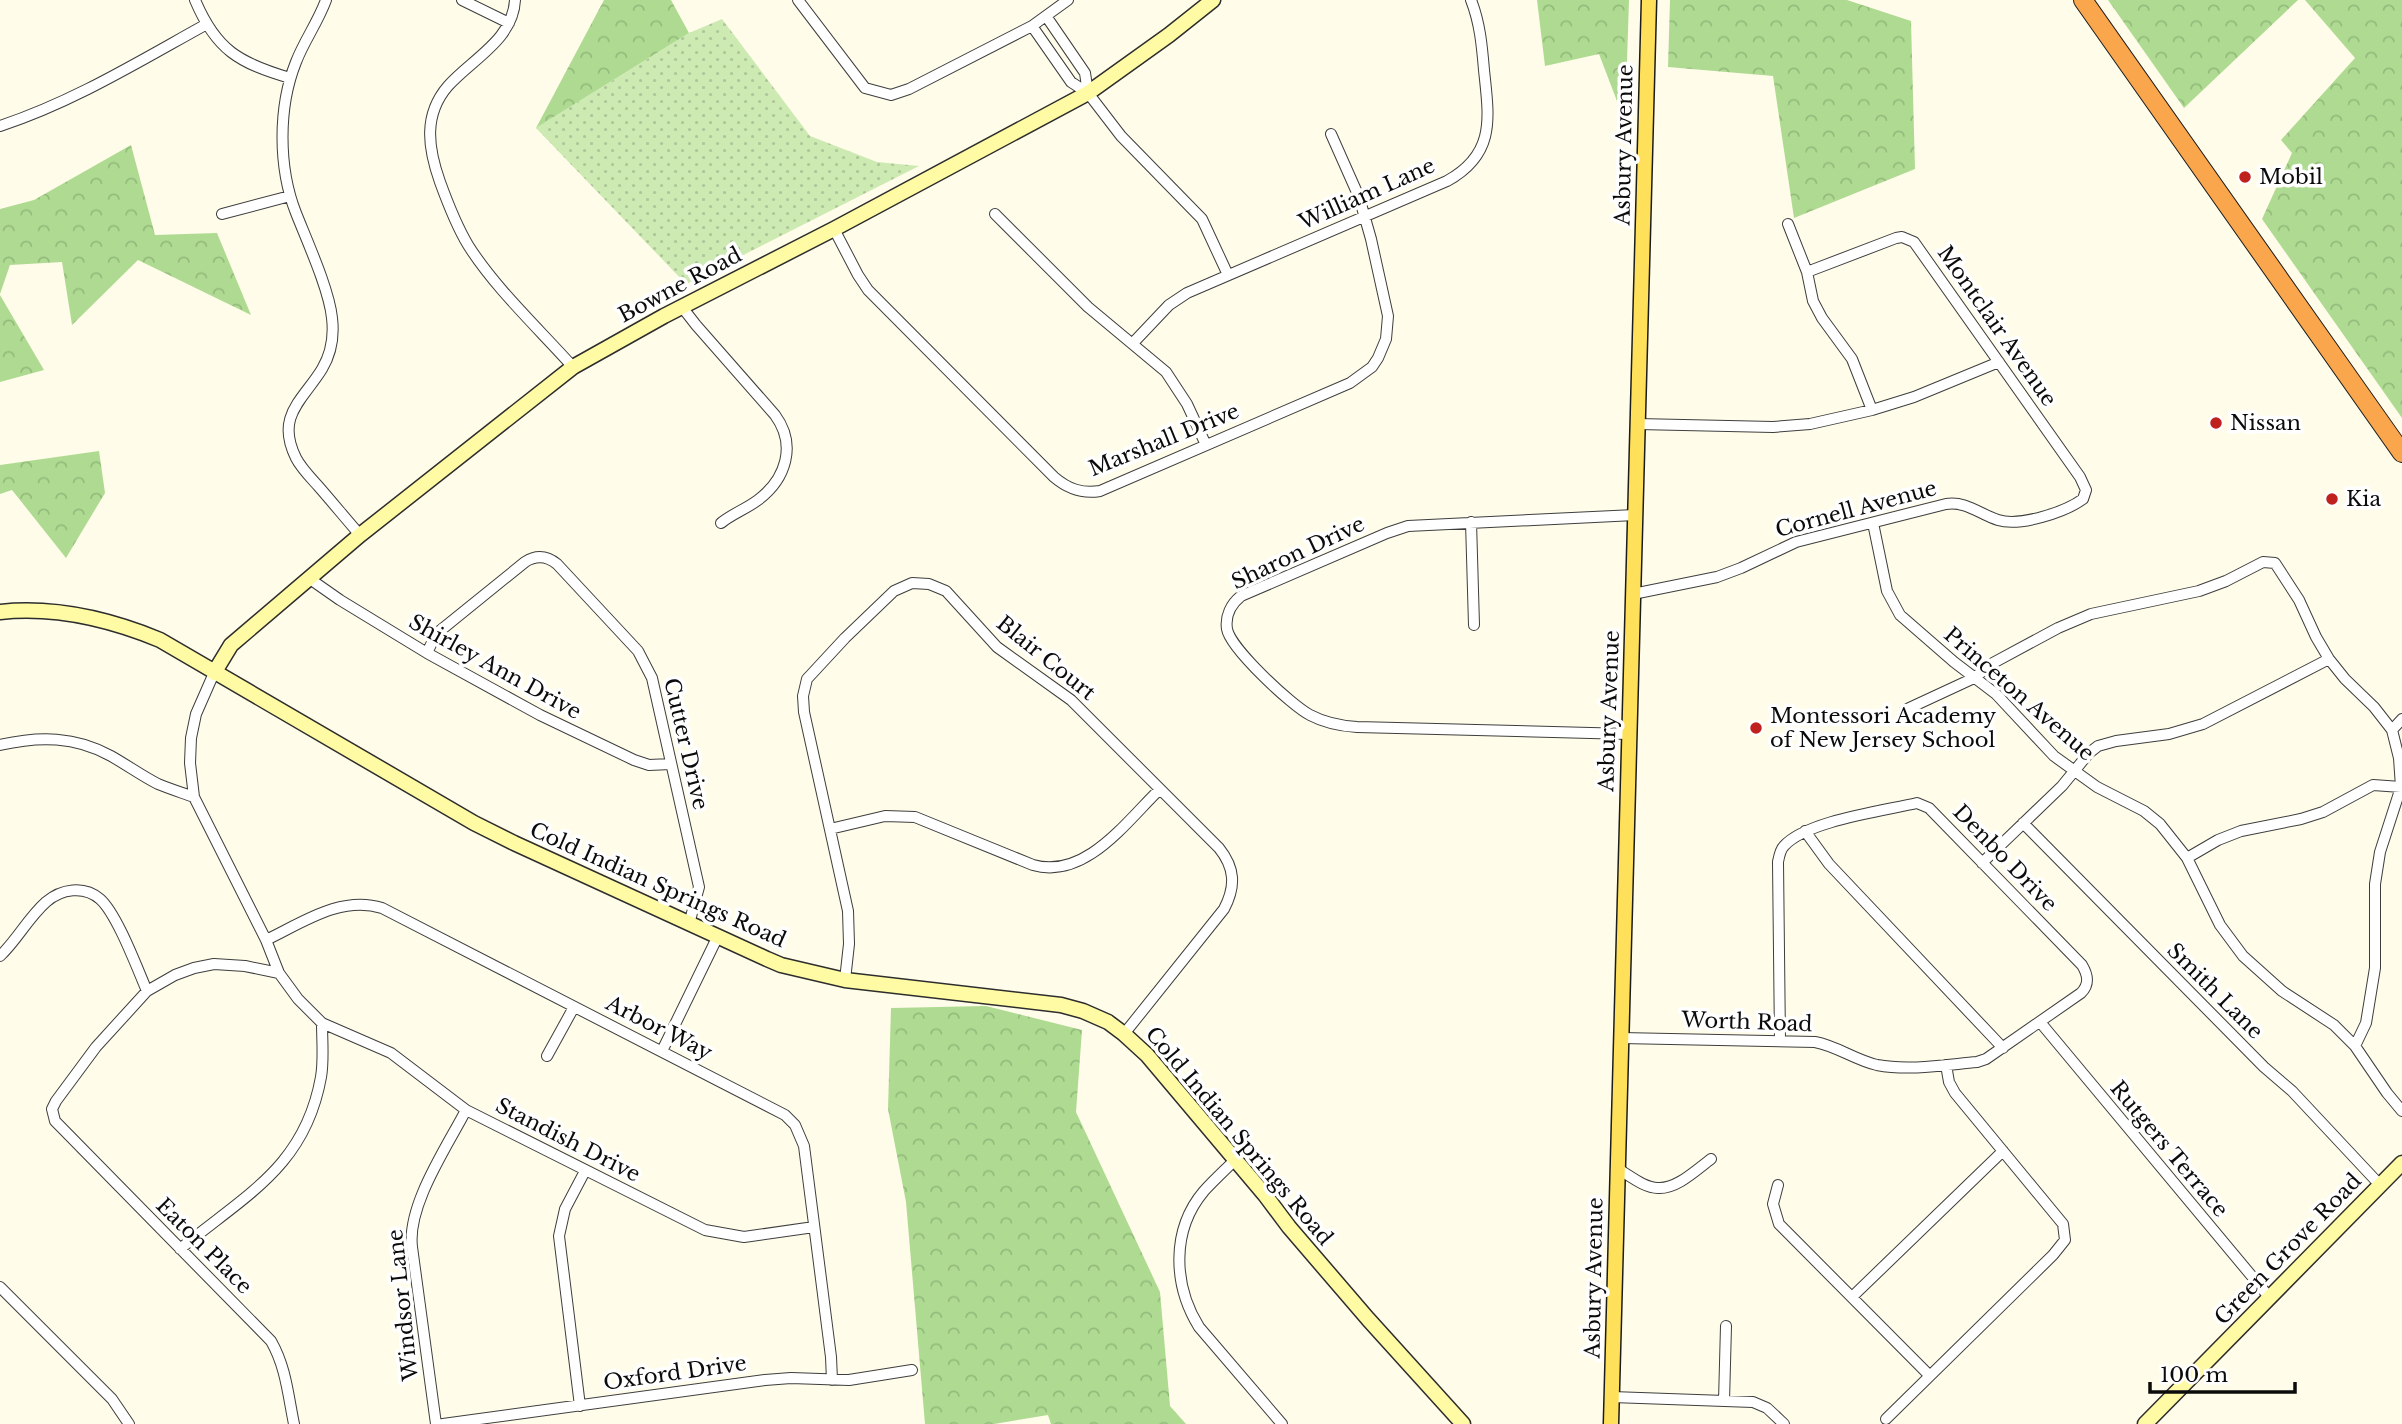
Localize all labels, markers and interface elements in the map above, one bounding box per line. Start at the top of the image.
street label: Asbury Avenue [1610,64,1638,227]
street label: William Lane [1294,152,1439,236]
place label: Mobil [2259,164,2323,190]
marker: Mobil [2237,169,2253,185]
street label: Montclair Avenue [1932,241,2062,411]
street label: Bowne Road [614,242,746,328]
street label: Marshall Drive [1085,398,1243,482]
place label: Nissan [2230,410,2301,436]
marker: Nissan [2208,415,2224,431]
street label: Cornell Avenue [1773,475,1939,543]
place label: Kia [2346,486,2382,512]
marker: Kia [2324,491,2340,507]
street label: Sharon Drive [1227,511,1369,595]
street label: Shirley Ann Drive [404,609,586,725]
street label: Blair Court [991,610,1101,706]
street label: Princeton Avenue [1939,622,2099,766]
street label: Asbury Avenue [1593,630,1625,793]
street label: Cutter Drive [658,676,714,812]
place label: Montessori Academy of New Jersey School [1770,703,1997,753]
marker: Montessori Academy of New Jersey School [1748,720,1764,736]
street label: Denbo Drive [1948,799,2062,917]
street label: Cold Indian Springs Road [526,817,790,953]
street label: Smith Lane [2162,938,2268,1044]
street label: Arbor Way [601,990,717,1066]
street label: Worth Road [1680,1007,1813,1037]
street label: Cold Indian Springs Road [1140,1021,1338,1251]
street label: Rutgers Terrace [2105,1076,2233,1222]
street label: Standish Drive [491,1092,645,1188]
street label: Green Grove Road [2209,1168,2367,1330]
street label: Eaton Place [151,1193,257,1299]
street label: Asbury Avenue [1580,1197,1608,1360]
street label: Windsor Lane [382,1228,424,1383]
street label: Oxford Drive [602,1350,748,1396]
scale bar [2150,1350,2295,1394]
text: 100 m [2160,1362,2228,1388]

